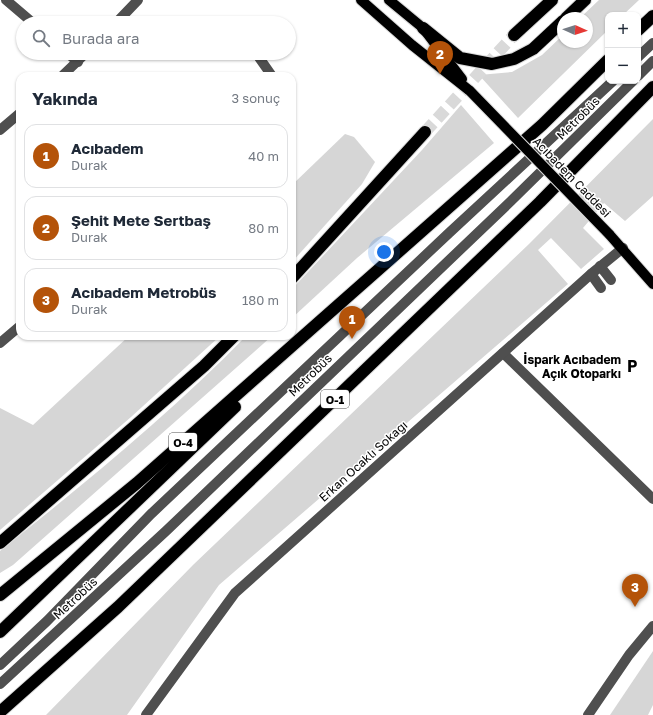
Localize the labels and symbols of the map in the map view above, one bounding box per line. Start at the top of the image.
north arrow [557,12,593,48]
pin: 2 [427,41,453,74]
street label: Metrobüs [553,93,603,143]
street label: Acıbadem Caddesi [530,134,614,220]
your location [374,242,394,262]
pin: 1 [339,306,365,339]
street label: Metrobüs [285,351,335,399]
place label: İspark Acıbadem Açık Otoparkı [523,352,621,381]
parking icon: İspark Acıbadem Açık Otoparkı [624,358,640,374]
road number: O-1 [321,390,349,408]
street label: Erkan Ocaklı Sokağı [316,417,410,505]
road number: O-4 [169,433,197,451]
street label: Metrobüs [50,574,100,622]
pin: 3 [622,574,648,607]

